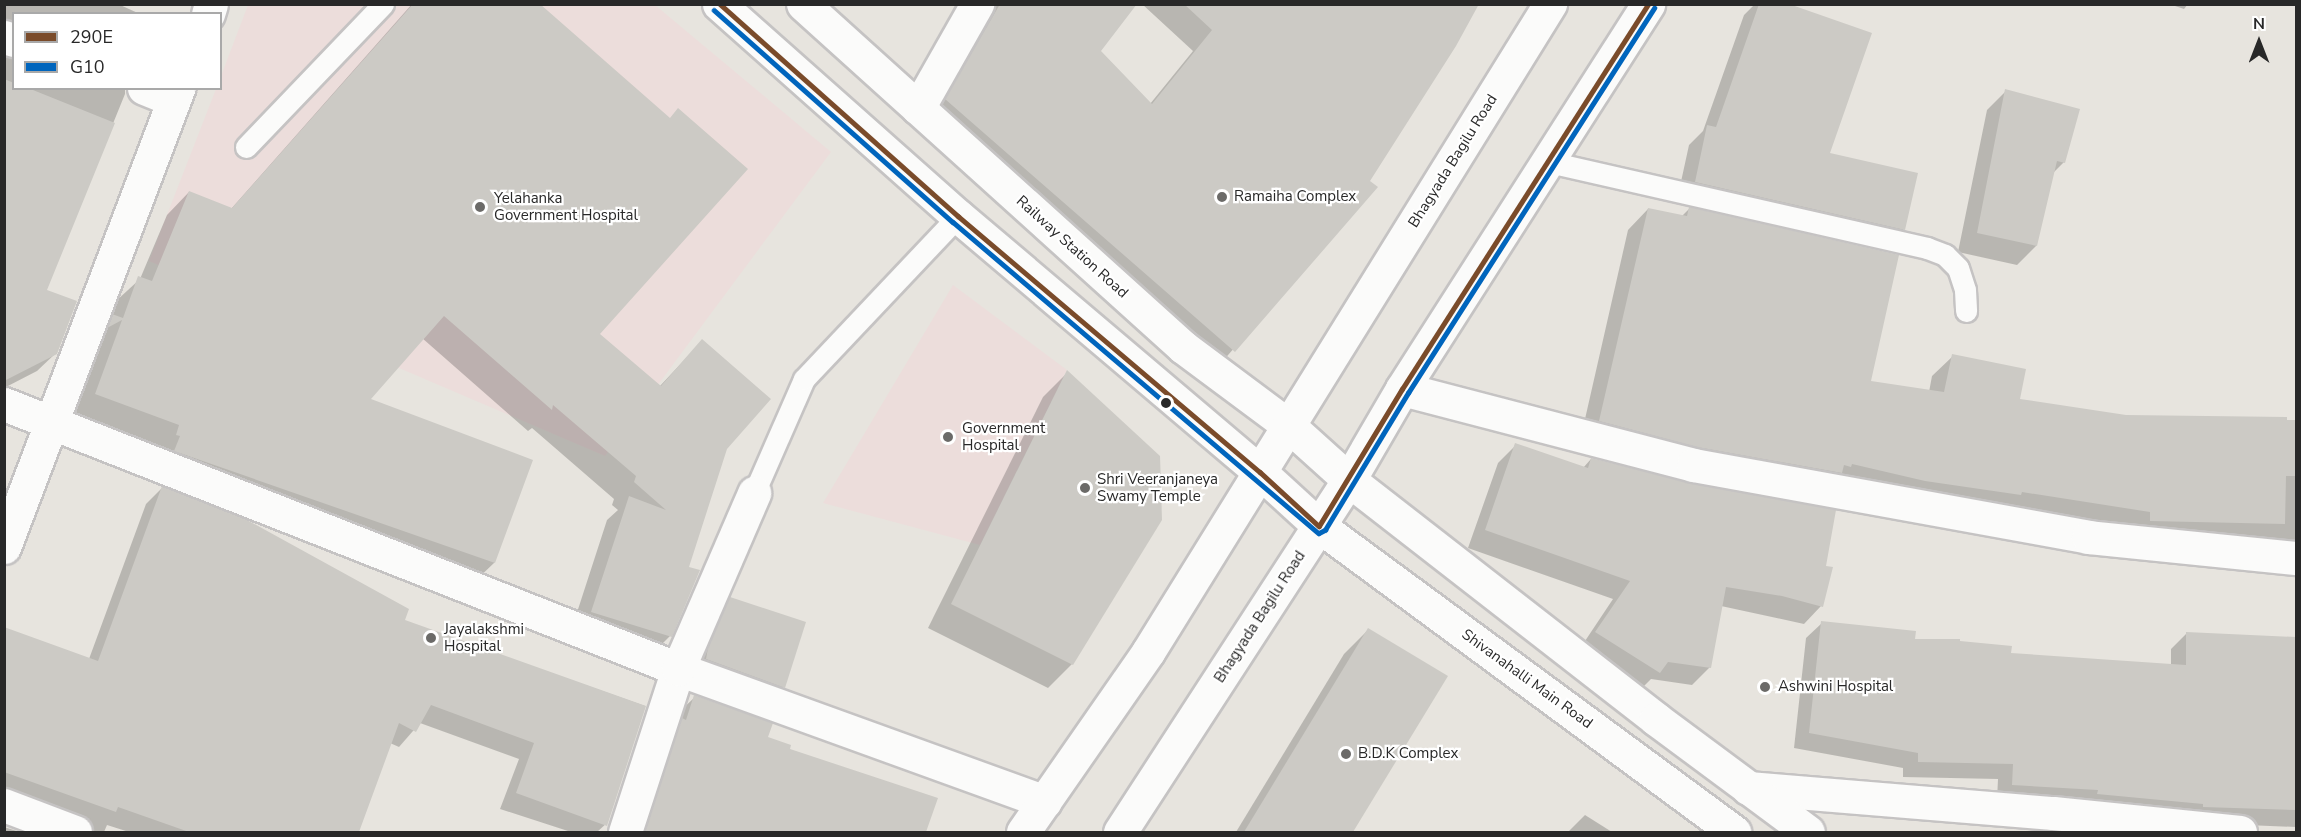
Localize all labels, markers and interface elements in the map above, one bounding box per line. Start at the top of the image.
legend [12,12,222,90]
north arrow [2229,12,2289,72]
text: N [2253,13,2265,35]
text: 290E [70,25,113,49]
text: G10 [70,55,105,79]
street label: Bhagyada Bagilu Road [1405,91,1501,231]
place label: Ramaiha Complex [1234,188,1356,206]
place label: Yelahanka Government Hospital [494,189,638,224]
marker: Ramaiha Complex [1215,190,1229,204]
street label: Railway Station Road [1012,192,1132,302]
marker: Yelahanka Government Hospital [471,198,489,216]
unlabelled marker [1160,397,1172,409]
place label: Government Hospital [962,419,1045,454]
marker: Government Hospital [939,428,957,446]
place label: Shri Veeranjaneya Swamy Temple [1097,470,1218,505]
marker: Shri Veeranjaneya Swamy Temple [1078,481,1092,495]
street label: Bhagyada Bagilu Road [1211,548,1309,686]
place label: Jayalakshmi Hospital [444,620,524,655]
street label: Shivanahalli Main Road [1458,625,1596,733]
marker: Jayalakshmi Hospital [422,629,440,647]
marker: Ashwini Hospital [1756,678,1774,696]
place label: Ashwini Hospital [1778,678,1893,696]
place label: B.D.K Complex [1358,745,1458,763]
marker: B.D.K Complex [1339,747,1353,761]

